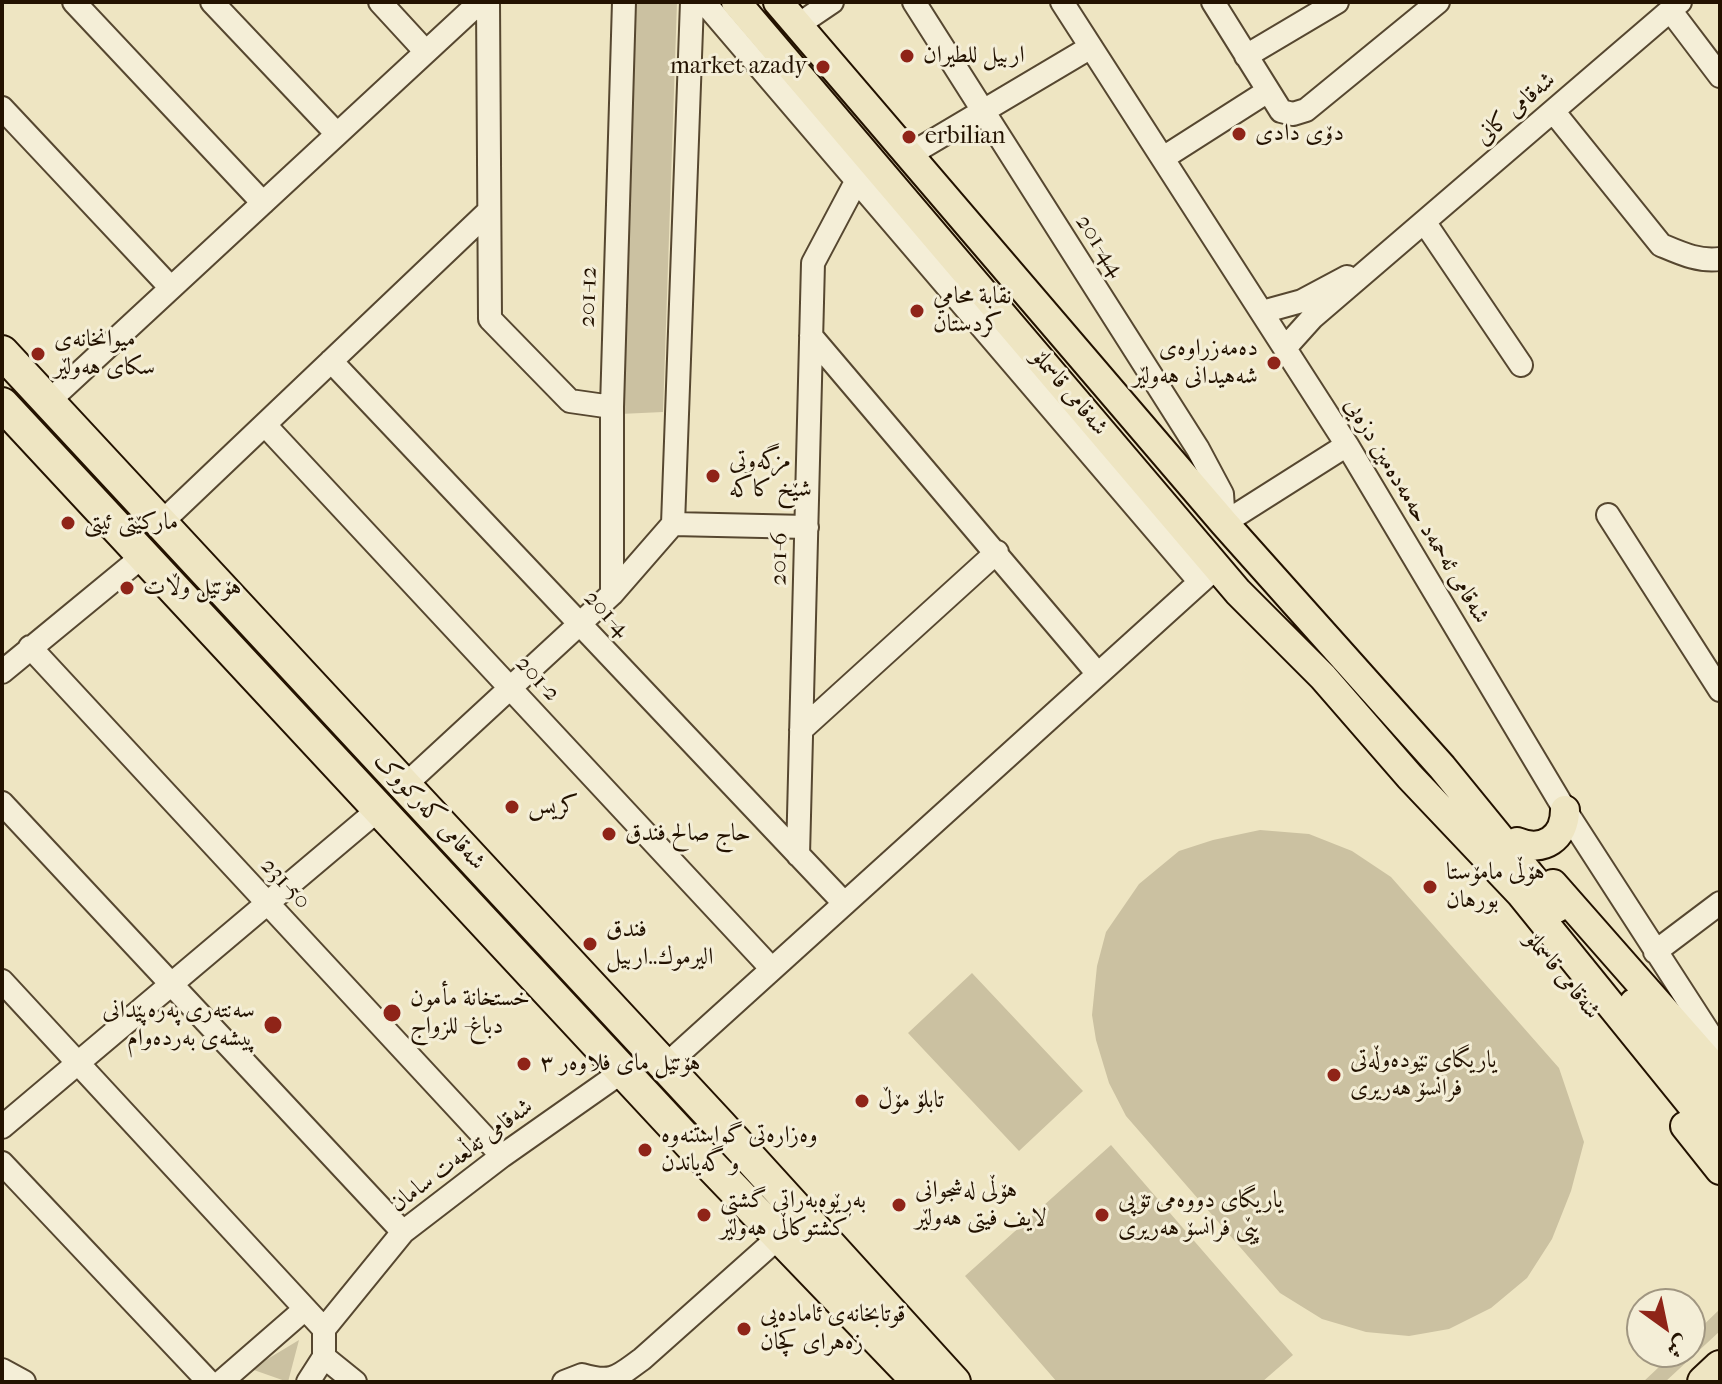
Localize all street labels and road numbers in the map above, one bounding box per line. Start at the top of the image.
street label: شەقامی کانی [1470,66,1562,152]
street label: 201-44 [1068,209,1130,283]
street label: 201-12 [574,266,604,328]
street label: شەقامی قاسملۆ [1024,344,1114,442]
street label: شەقامی ئەحمەد حەمەدەمین دزەیی [1337,393,1495,629]
street label: 201-6 [765,532,795,586]
street label: 201-4 [577,584,635,644]
street label: 201-2 [509,650,565,708]
street label: شەقامی کەرکووک [367,747,491,877]
street label: 231-50 [254,852,316,916]
street label: شەقامی قاسملۆ [1518,926,1606,1026]
street label: شەقامی تەڵعەت سامان [385,1093,539,1219]

